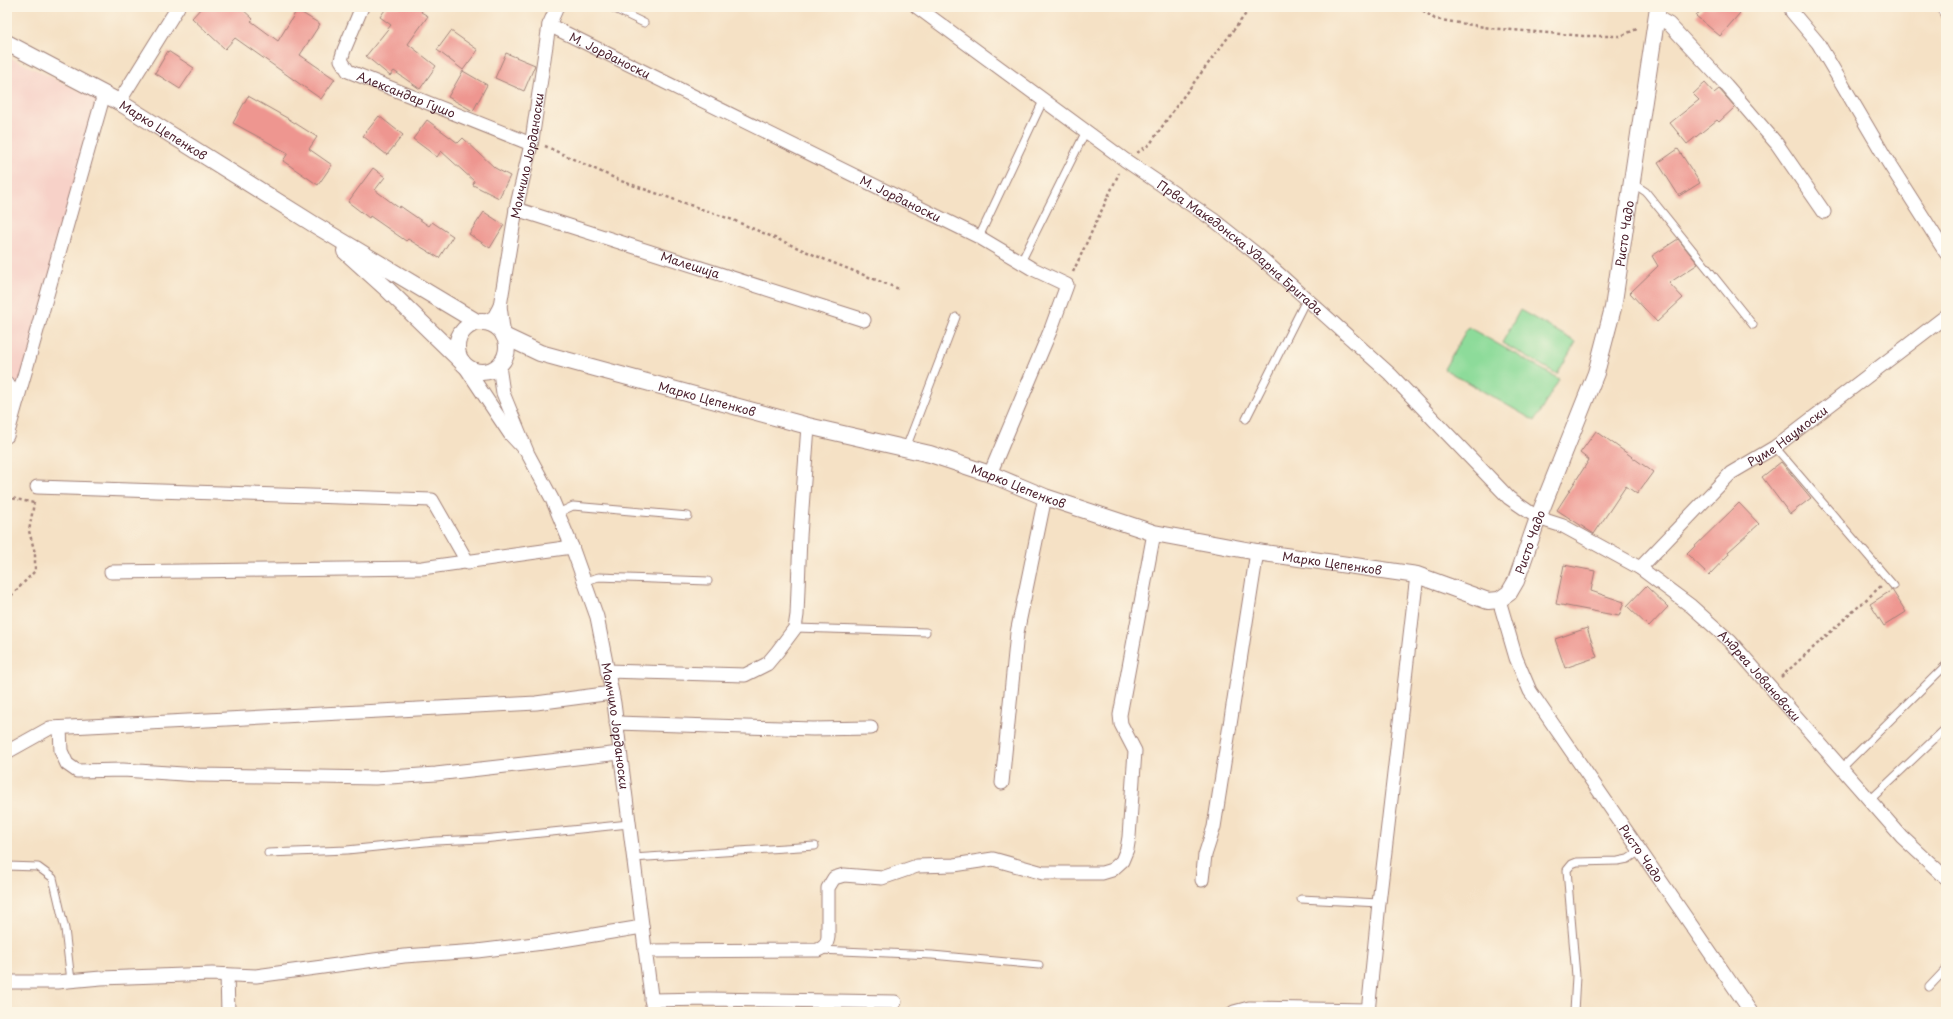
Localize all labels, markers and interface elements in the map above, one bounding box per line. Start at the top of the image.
street label: М. Јорданоски [566,27,654,83]
street label: Александар Гушо [355,67,458,122]
street label: Момчило Јорданоски [506,92,548,220]
street label: Марко Цепенков [116,96,211,164]
street label: М. Јорданоски [857,171,944,226]
street label: Прва Македонска Ударна Бригада [1154,175,1328,319]
street label: Ристо Чадо [1610,199,1638,268]
street label: Малешија [659,247,723,283]
street label: Марко Цепенков [656,377,758,420]
street label: Руме Наумоски [1744,401,1831,471]
street label: Марко Цепенков [969,459,1068,512]
street label: Ристо Чадо [1510,507,1549,576]
street label: Марко Цепенков [1281,547,1383,579]
street label: Андреа Јовановски [1714,626,1805,725]
street label: Момчило Јорданоски [597,661,634,790]
street label: Ристо Чадо [1615,820,1668,886]

